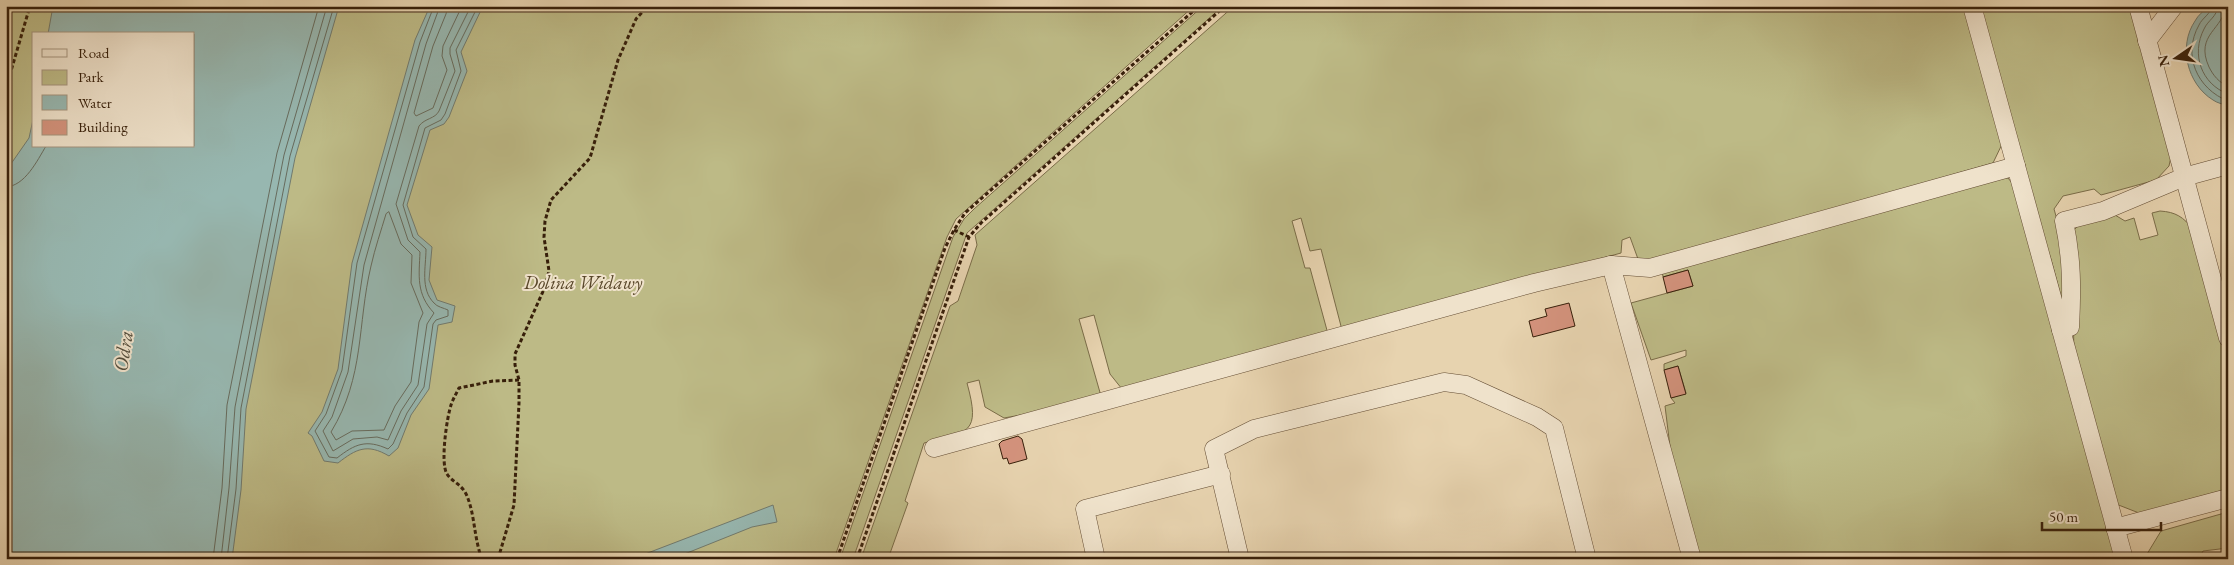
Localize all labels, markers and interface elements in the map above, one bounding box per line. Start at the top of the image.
legend [32,32,195,148]
north arrow [2152,32,2202,82]
text: Road [78,43,110,62]
text: N [2153,53,2173,68]
text: Park [78,67,105,86]
text: Water [78,93,112,112]
text: Building [78,117,128,136]
park label: Dolina Widawy [523,270,643,295]
water label: Odra [107,329,139,373]
scale bar [2042,500,2160,532]
text: 50 m [2049,507,2078,526]

